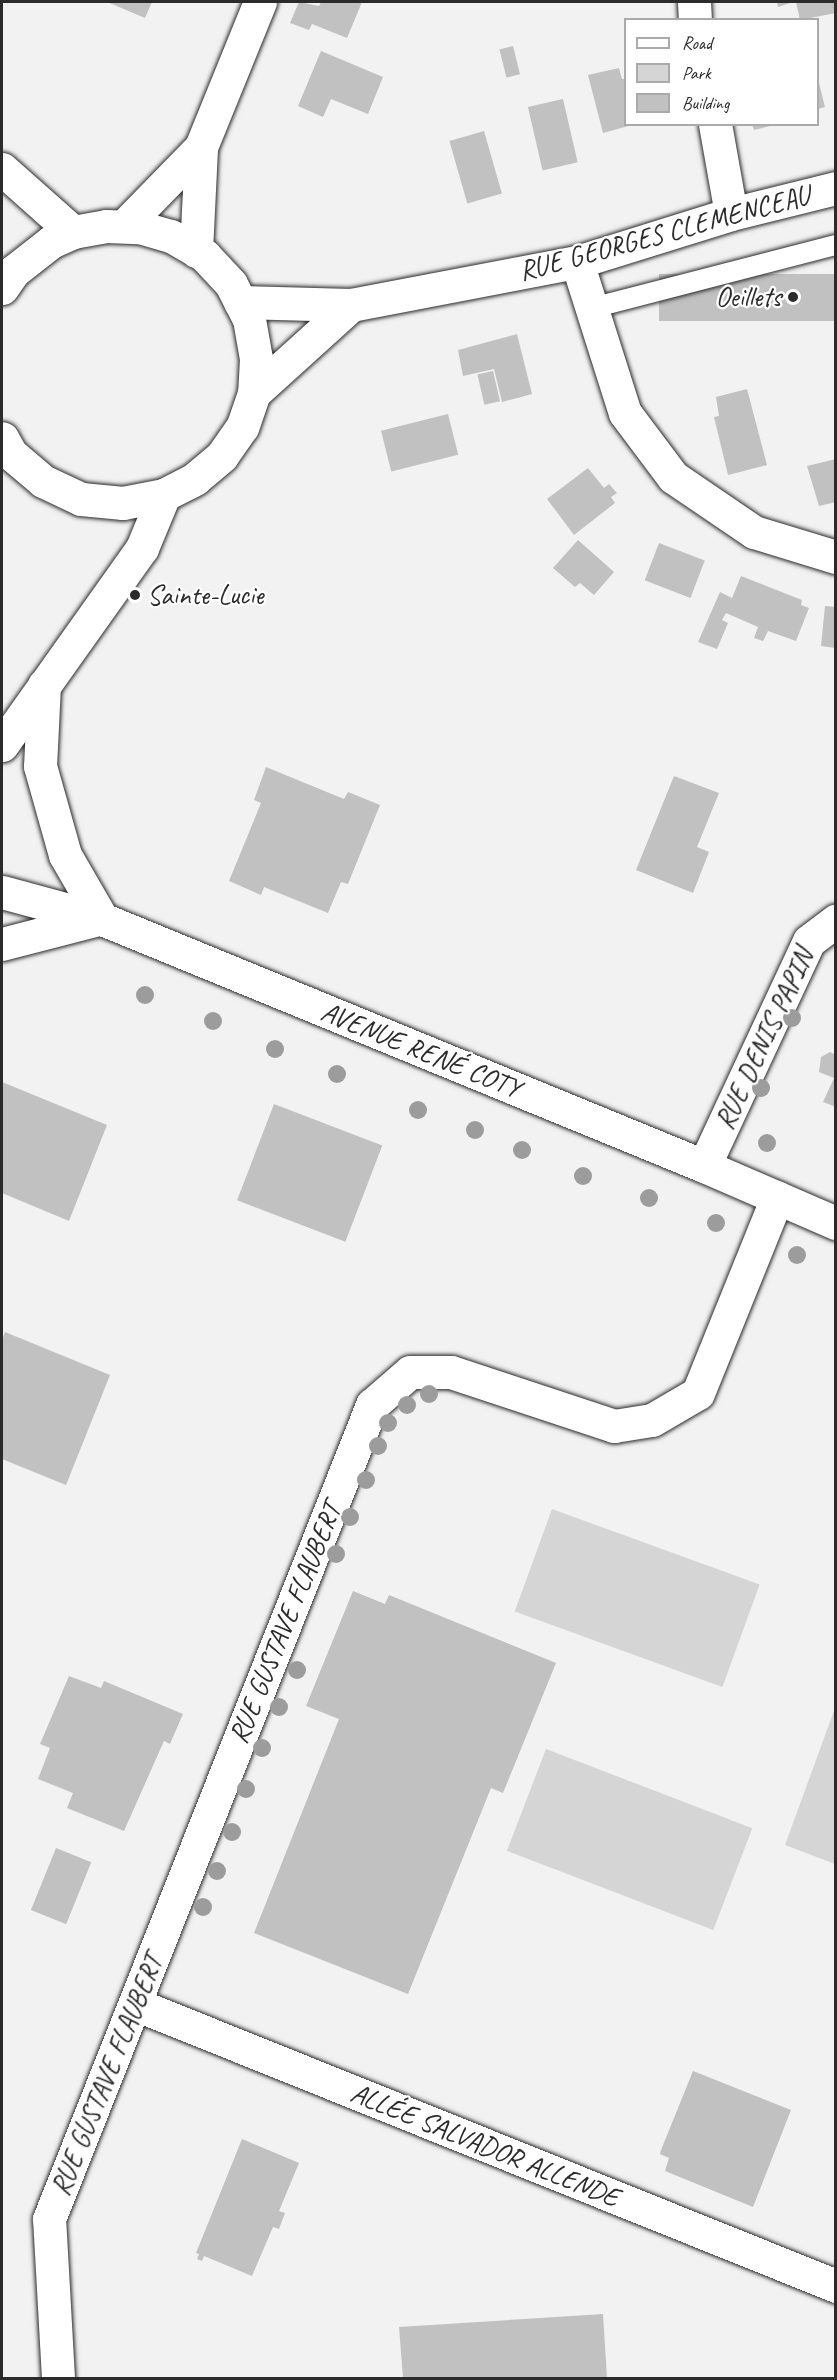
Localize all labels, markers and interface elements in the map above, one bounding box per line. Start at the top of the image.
legend [624,18,819,126]
text: Road [682,32,712,54]
text: Park [682,62,711,84]
text: Building [682,92,729,114]
street label: RUE GEORGES CLEMENCEAU [514,178,814,288]
place label: Oeillets [715,280,781,314]
marker: Oeillets [786,290,800,304]
place label: Sainte-Lucie [147,578,263,612]
marker: Sainte-Lucie [128,588,142,602]
street label: RUE DENIS PAPIN [708,944,820,1134]
street label: AVENUE RENÉ COTY [316,995,526,1105]
street label: RUE GUSTAVE FLAUBERT [221,1496,349,1750]
street label: RUE GUSTAVE FLAUBERT [43,1948,171,2202]
street label: ALLÉE SALVADOR ALLENDE [346,2076,624,2214]

